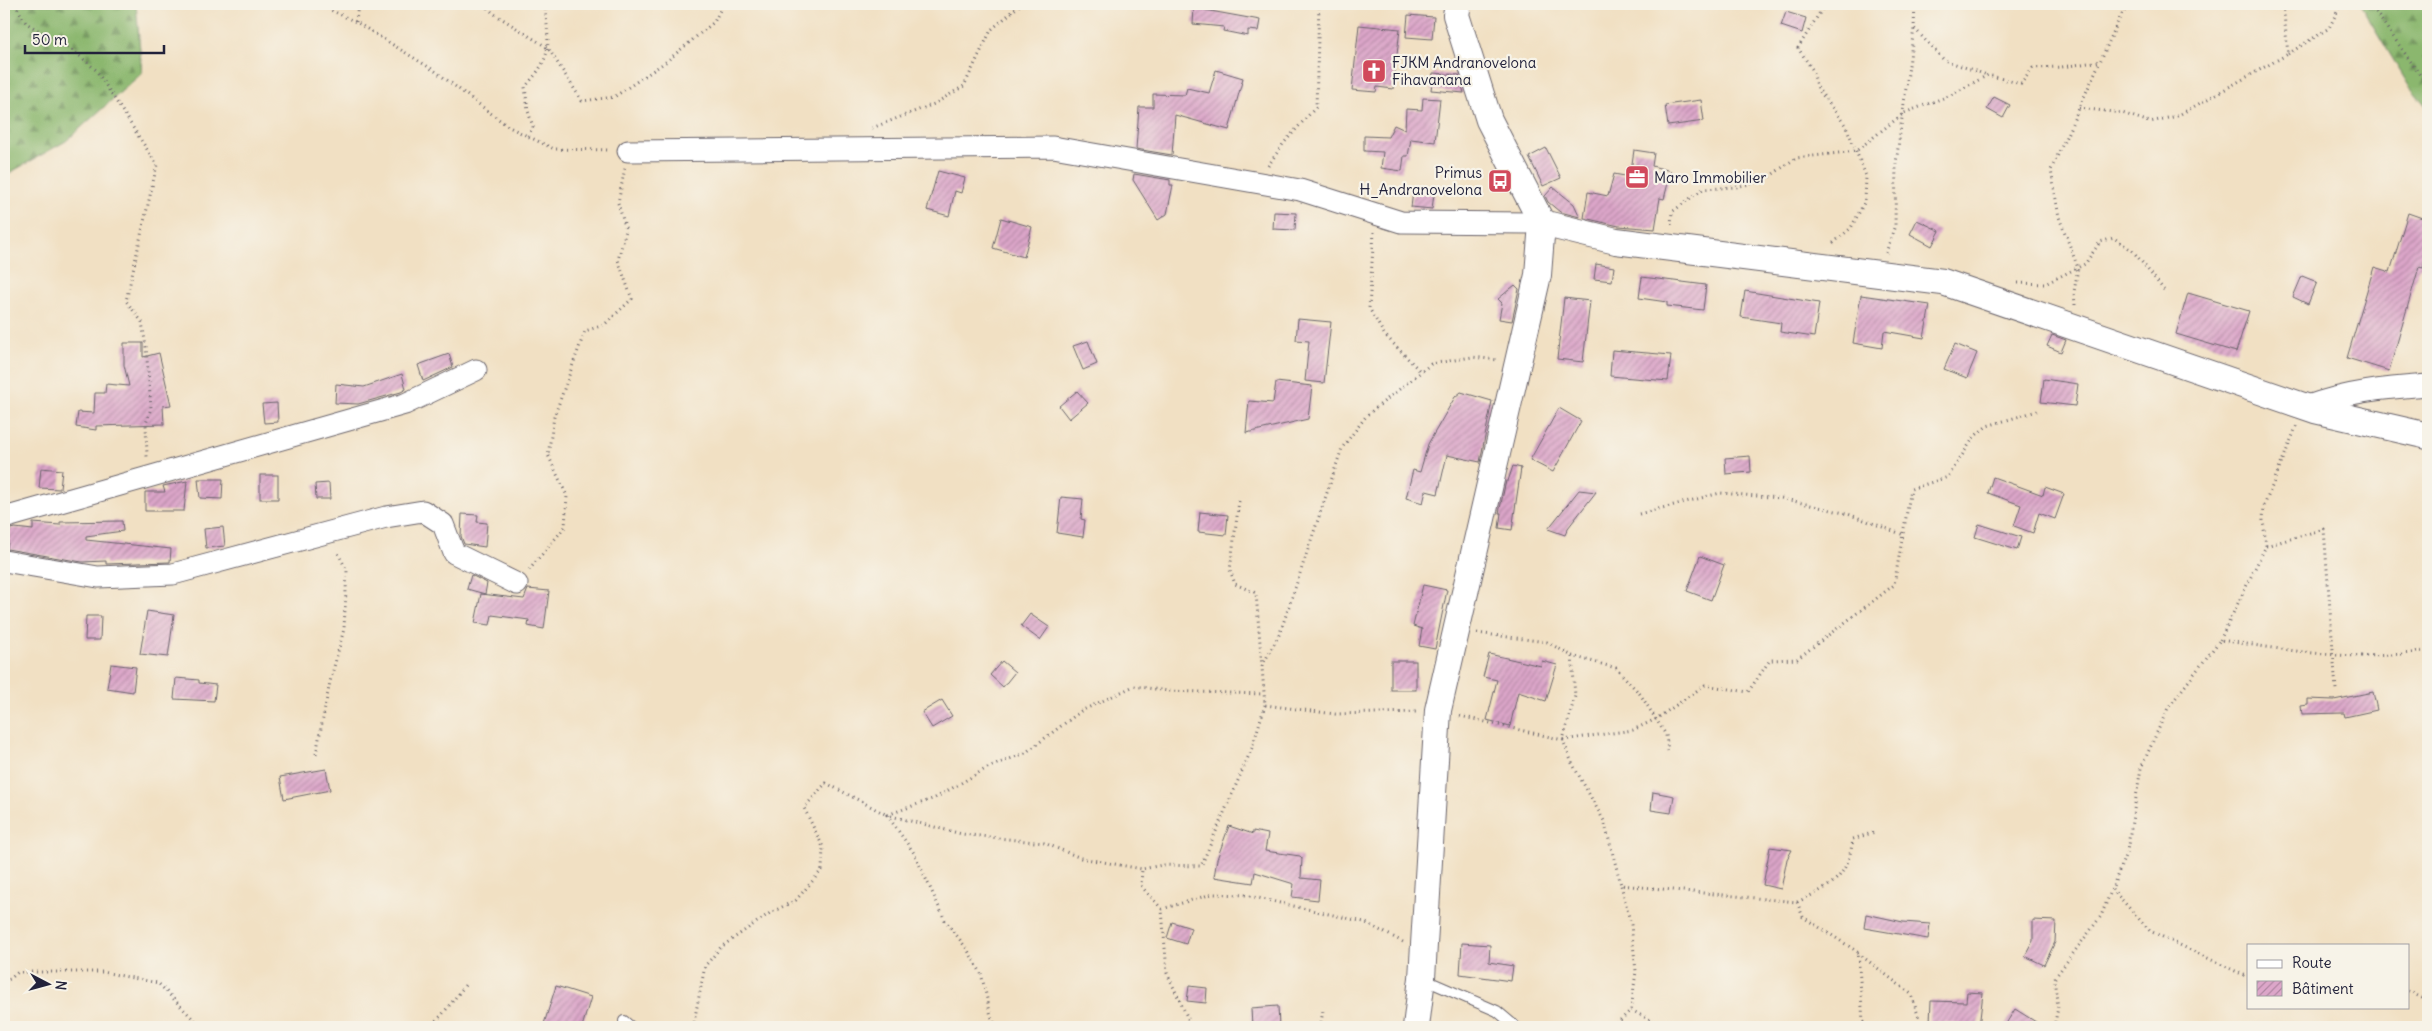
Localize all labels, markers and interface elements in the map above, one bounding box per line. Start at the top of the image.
scale bar [25,22,164,54]
text: 50 m [32,30,67,49]
place label: FJKM Andranovelona Fihavanana [1392,53,1537,89]
church icon: FJKM Andranovelona Fihavanana [1361,58,1387,84]
place label: Primus H_Andranovelona [1359,163,1482,199]
office icon: Maro Immobilier [1624,164,1650,190]
bus stop icon: Primus H_Andranovelona [1487,168,1513,194]
place label: Maro Immobilier [1654,168,1766,187]
legend [2247,944,2410,1008]
text: Route [2292,953,2332,972]
north arrow [22,958,72,1008]
text: Bâtiment [2292,979,2354,998]
text: N [51,980,70,991]

